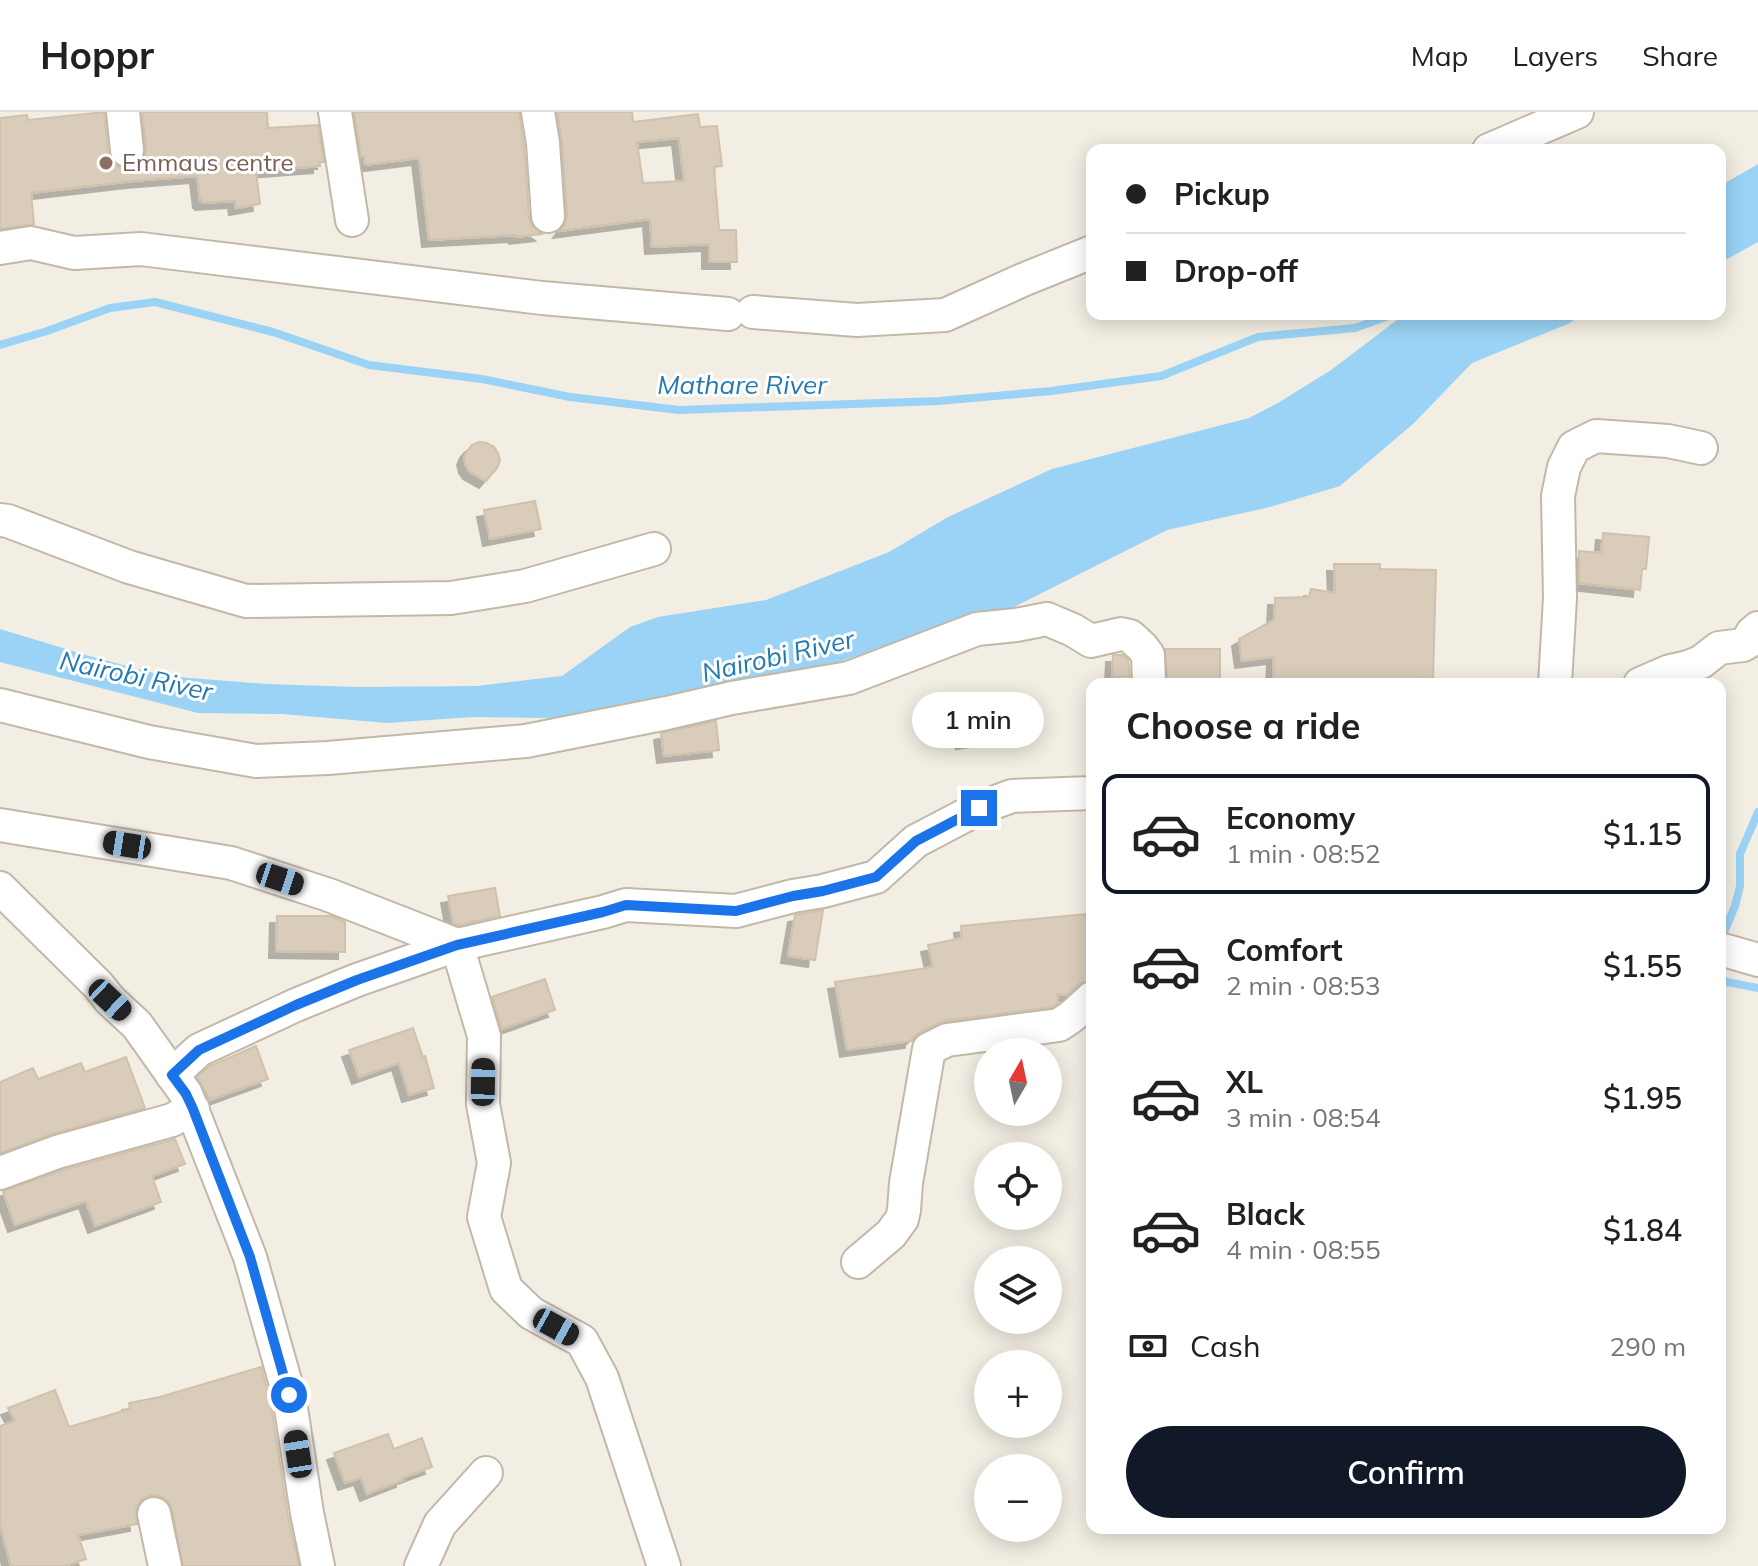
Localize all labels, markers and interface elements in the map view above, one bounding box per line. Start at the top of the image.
text: Hoppr [40,31,154,79]
text: Map [1411,38,1468,73]
text: Layers [1512,38,1598,73]
text: Share [1642,38,1718,73]
place label: Emmaus centre [122,147,293,177]
marker: Emmaus centre [97,154,115,172]
text: Pickup [1174,175,1270,213]
text: Drop-off [1174,252,1298,290]
water label: Mathare River [657,368,828,401]
water label: Nairobi River [699,622,859,689]
water label: Nairobi River [57,643,217,708]
callout: 1 min [913,692,1045,748]
text: 1 min [944,703,1012,736]
text: Choose a ride [1126,703,1360,748]
route end [961,790,997,826]
icon: car [1130,798,1202,870]
text: Economy [1226,799,1355,837]
text: $1.15 [1603,815,1682,853]
car [101,829,153,861]
text: 1 min · 08:52 [1226,837,1381,870]
car [253,860,307,898]
icon: car [1130,930,1202,1002]
text: Comfort [1226,931,1343,969]
text: $1.55 [1603,947,1682,985]
text: 2 min · 08:53 [1226,969,1381,1002]
car [84,975,136,1025]
north arrow [974,1038,1062,1126]
map controls [974,1038,1062,1542]
car [471,1058,495,1106]
icon: car [1130,1062,1202,1134]
text: XL [1226,1063,1263,1101]
text: $1.95 [1603,1079,1682,1117]
text: 3 min · 08:54 [1226,1101,1381,1134]
button: locate [974,1142,1062,1230]
icon: car [1130,1194,1202,1266]
text: Black [1226,1195,1305,1233]
text: $1.84 [1603,1211,1682,1249]
text: 4 min · 08:55 [1226,1233,1381,1266]
button: layers [974,1246,1062,1334]
car [529,1305,583,1349]
icon: cash [1126,1324,1170,1368]
text: Cash [1190,1327,1261,1365]
text: 290 m [1610,1330,1686,1363]
button: + [974,1350,1062,1438]
route start [271,1377,307,1413]
button: Confirm [1126,1426,1686,1518]
car [282,1428,314,1480]
button: − [974,1454,1062,1542]

